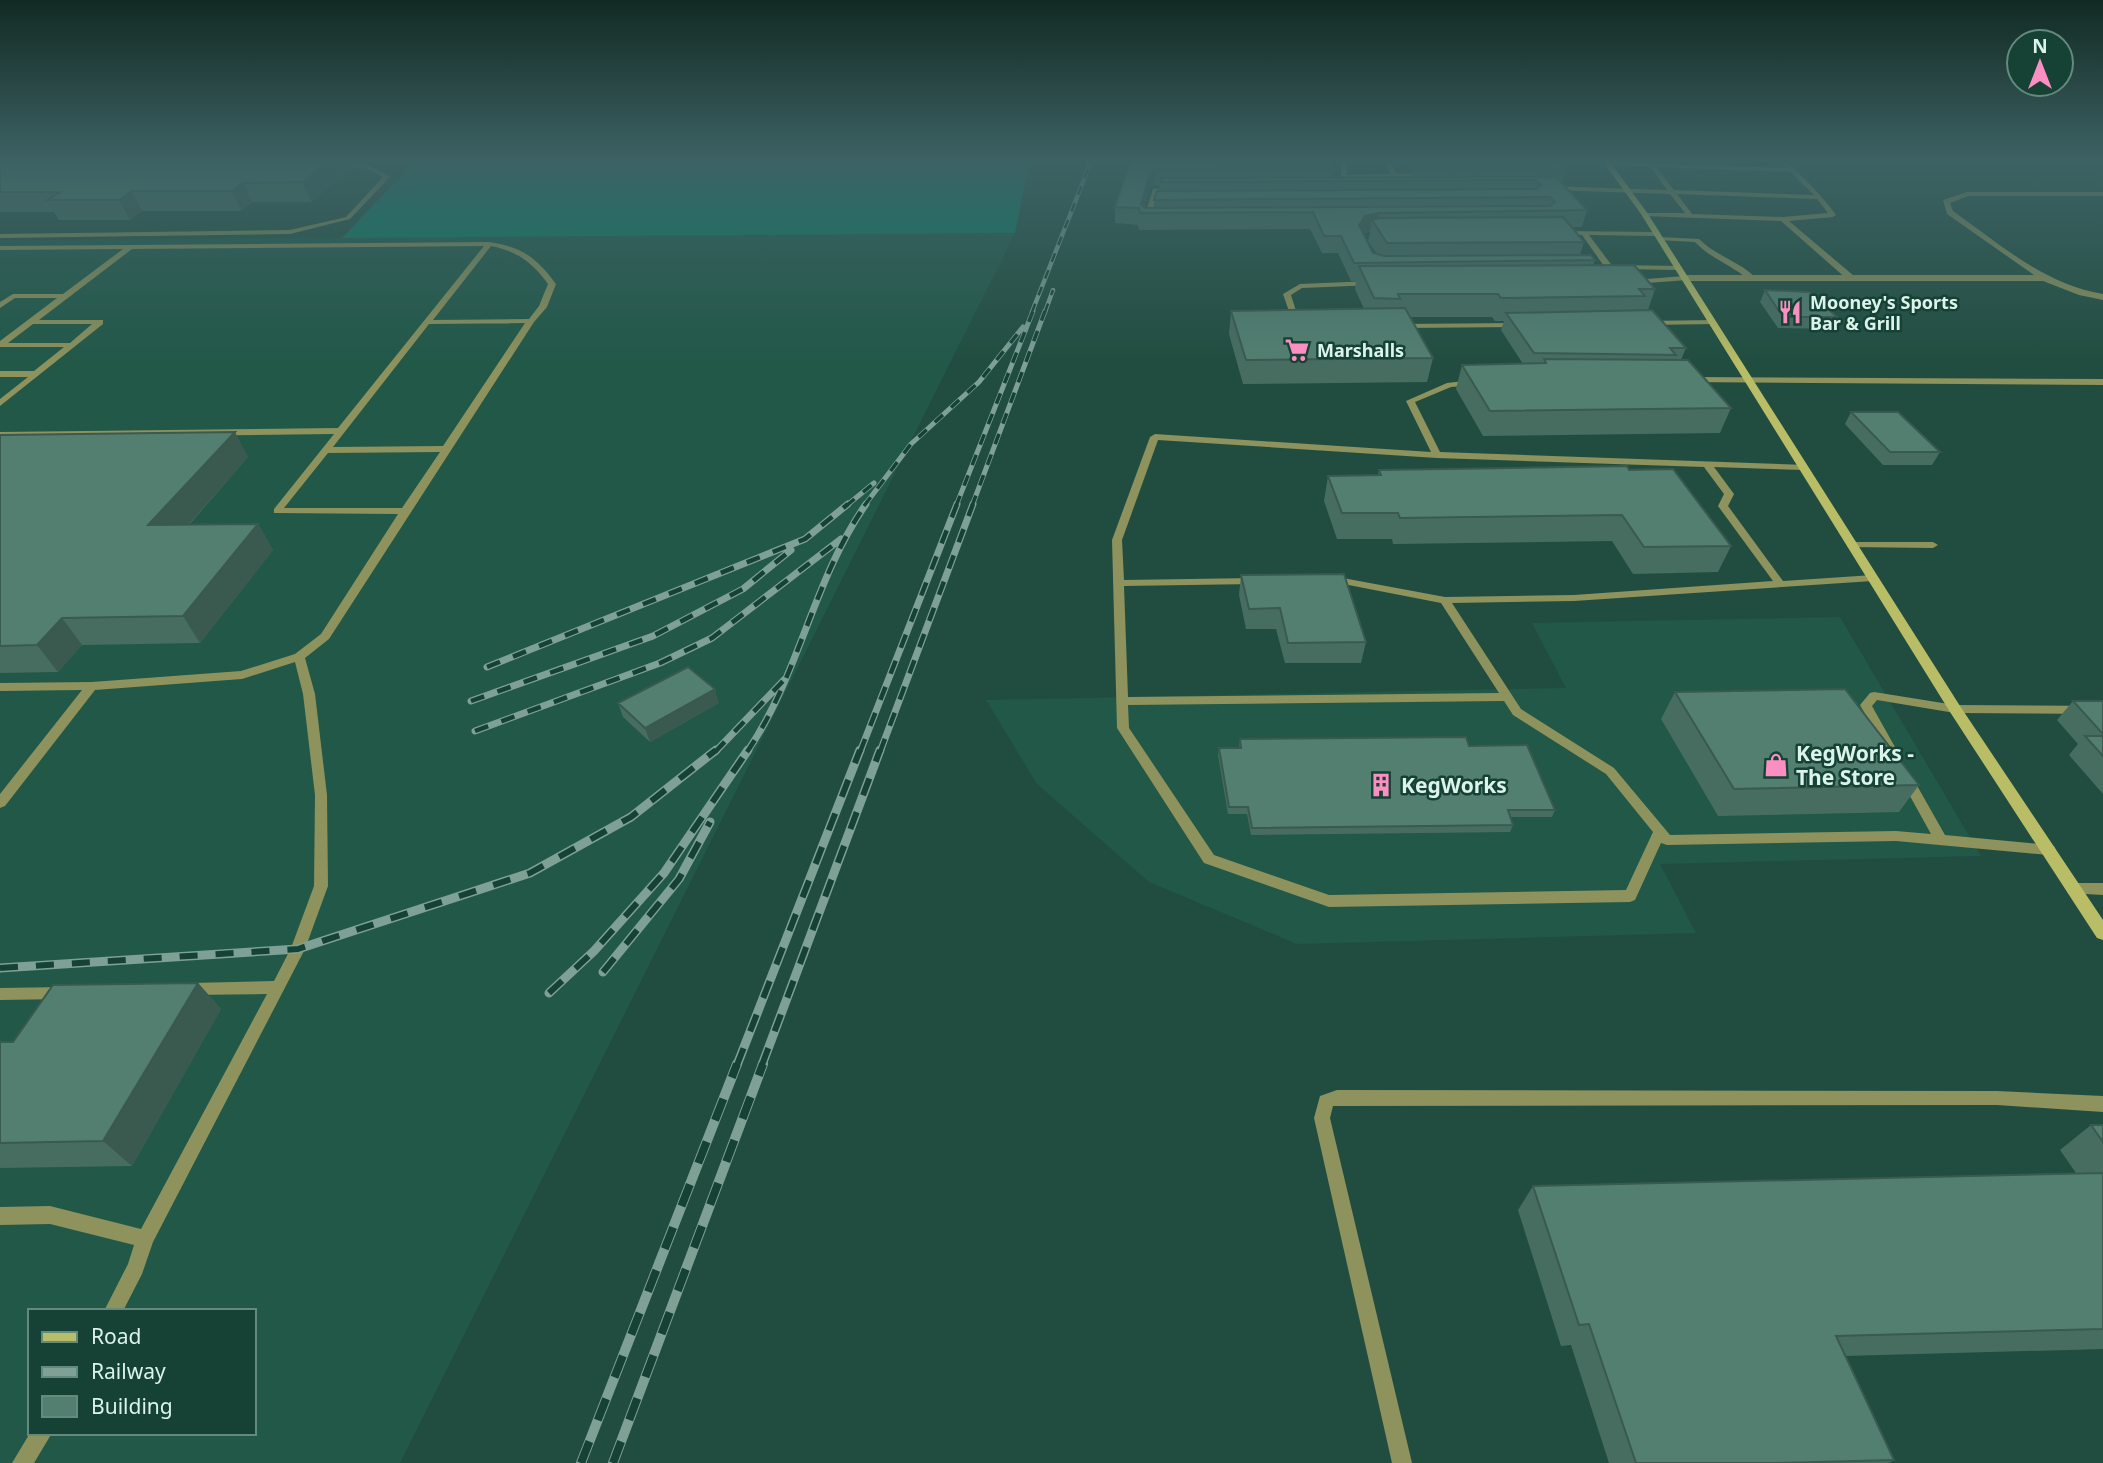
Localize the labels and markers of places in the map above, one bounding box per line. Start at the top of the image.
place label: Mooney's Sports Bar & Grill [1810,290,1958,335]
restaurant icon: Mooney's Sports Bar & Grill [1776,298,1804,326]
supermarket icon: Marshalls [1283,336,1311,364]
place label: Marshalls [1317,338,1404,362]
place label: KegWorks - The Store [1796,739,1914,791]
shop icon: KegWorks - The Store [1762,751,1790,779]
building icon: KegWorks [1367,771,1395,799]
place label: KegWorks [1401,771,1507,799]

